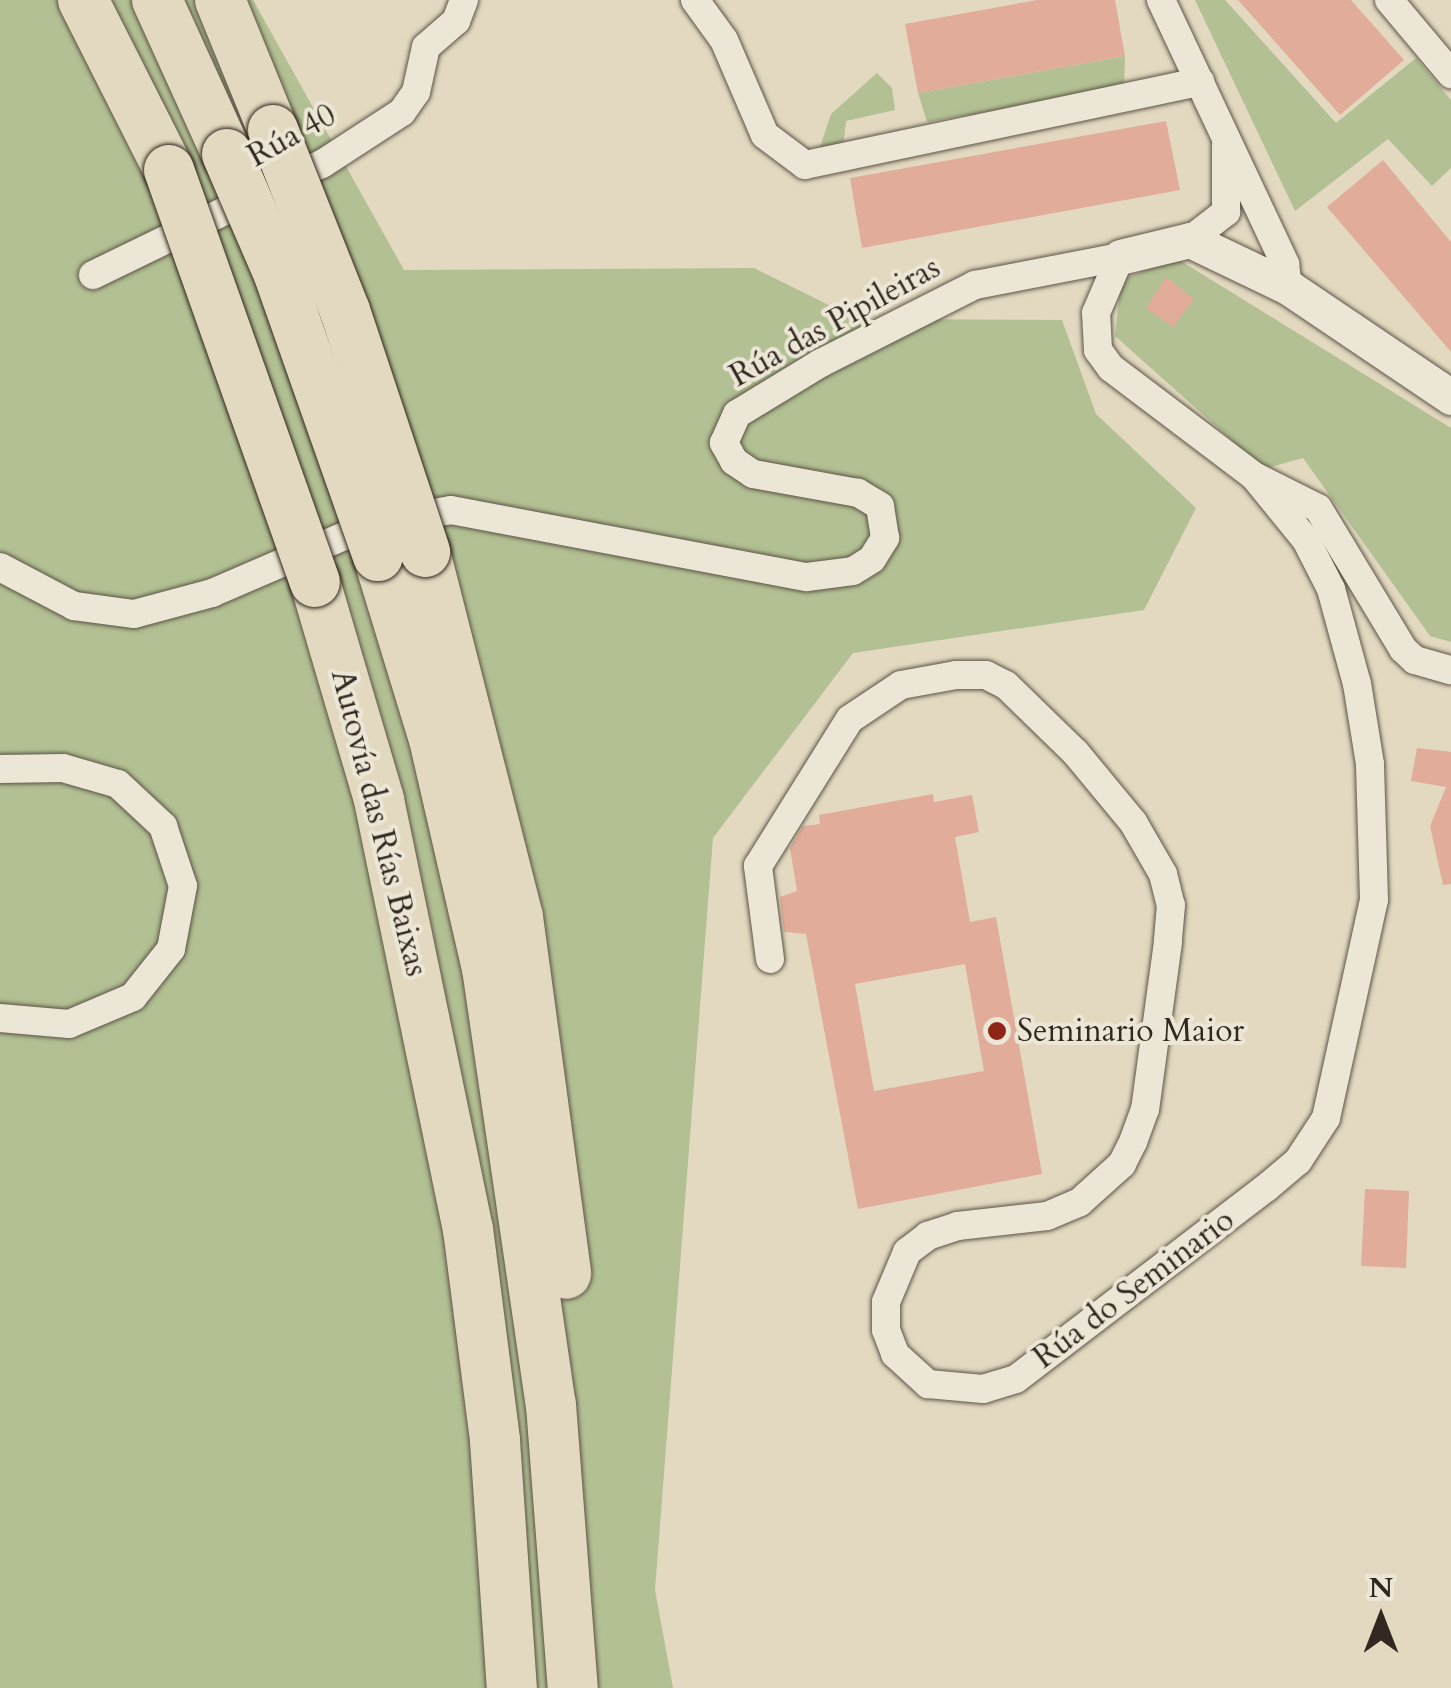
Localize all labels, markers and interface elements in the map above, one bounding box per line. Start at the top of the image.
street label: Rúa 40 [241,96,343,176]
street label: Rúa das Pipileiras [723,248,947,396]
street label: Autovía das Rías Baixas [322,666,436,980]
place label: Seminario Maior [1017,1012,1244,1050]
marker: Seminario Maior [986,1020,1008,1042]
street label: Rúa do Seminario [1026,1201,1242,1377]
north arrow [1331,1568,1431,1668]
text: N [1369,1569,1393,1607]

